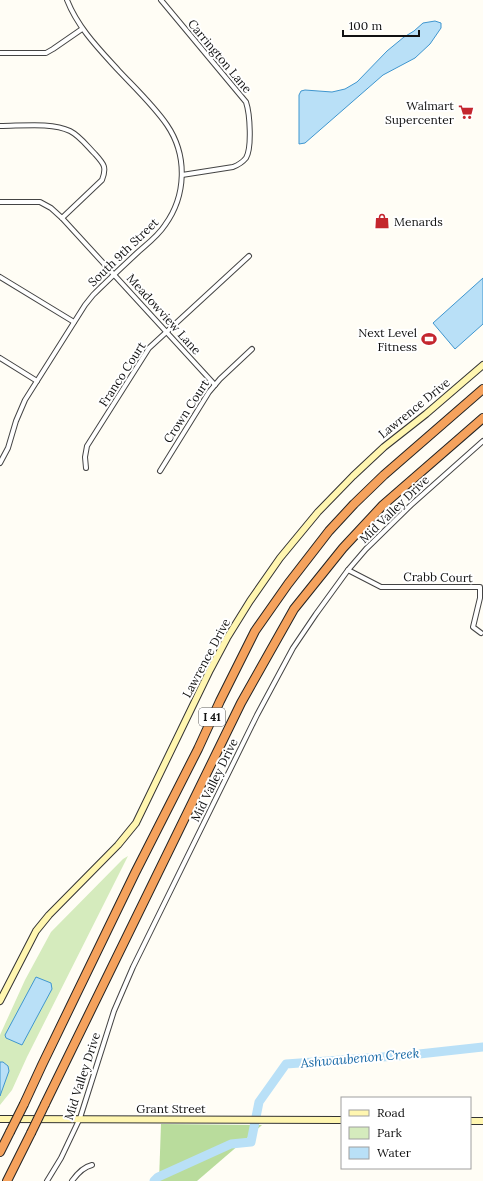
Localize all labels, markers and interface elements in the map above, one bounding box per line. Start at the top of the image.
scale bar [343,12,419,38]
street label: Carrington Lane [185,16,255,96]
text: 100 m [349,18,382,33]
place label: Walmart Supercenter [385,98,455,127]
supermarket icon: Walmart Supercenter [457,103,475,121]
shop icon: Menards [373,212,391,230]
street label: South 9th Street [85,214,162,289]
place label: Menards [394,214,443,229]
street label: Meadowview Lane [124,271,205,358]
place label: Next Level Fitness [358,325,417,354]
sports icon: Next Level Fitness [420,330,438,348]
street label: Franco Court [96,339,149,409]
street label: Lawrence Drive [375,374,453,441]
street label: Crown Court [160,376,212,446]
street label: Mid Valley Drive [356,472,432,546]
street label: Crabb Court [403,569,473,585]
street label: Lawrence Drive [179,615,233,700]
road number: I 41 [199,708,225,726]
street label: Mid Valley Drive [187,735,241,824]
street label: Mid Valley Drive [61,1030,103,1122]
water label: Ashwaubenon Creek [299,1044,420,1072]
legend [341,1097,471,1169]
street label: Grant Street [136,1101,206,1116]
text: Road [377,1105,405,1120]
text: Park [377,1125,403,1140]
text: Water [377,1145,412,1160]

